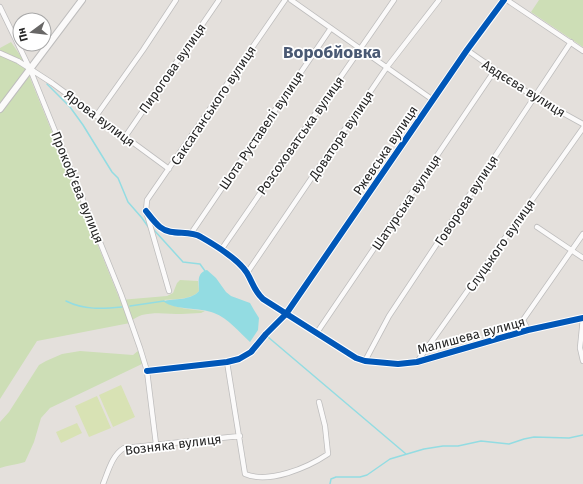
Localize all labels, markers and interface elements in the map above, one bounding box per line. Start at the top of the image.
north arrow [12,12,52,52]
street label: Пирогова вулиця [136,21,209,116]
text: Пн [15,26,31,43]
district label: Воробйовка [283,42,381,63]
street label: Саксаганського вулиця [168,43,259,168]
street label: Авдєєва вулиця [479,57,568,120]
street label: Шота Руставелі вулиця [216,68,307,192]
street label: Розсоховатська вулиця [254,73,347,197]
street label: Ярова вулиця [61,87,138,150]
street label: Доватора вулиця [305,88,377,184]
street label: Ржевська вулиця [350,103,421,198]
street label: Прокоф’єва вулиця [48,129,107,245]
street label: Шатурська вулиця [369,152,444,253]
street label: Говорова вулиця [432,152,501,248]
street label: Слуцького вулиця [463,196,538,294]
street label: Малишева вулиця [416,314,527,357]
street label: Возняка вулиця [124,431,222,458]

